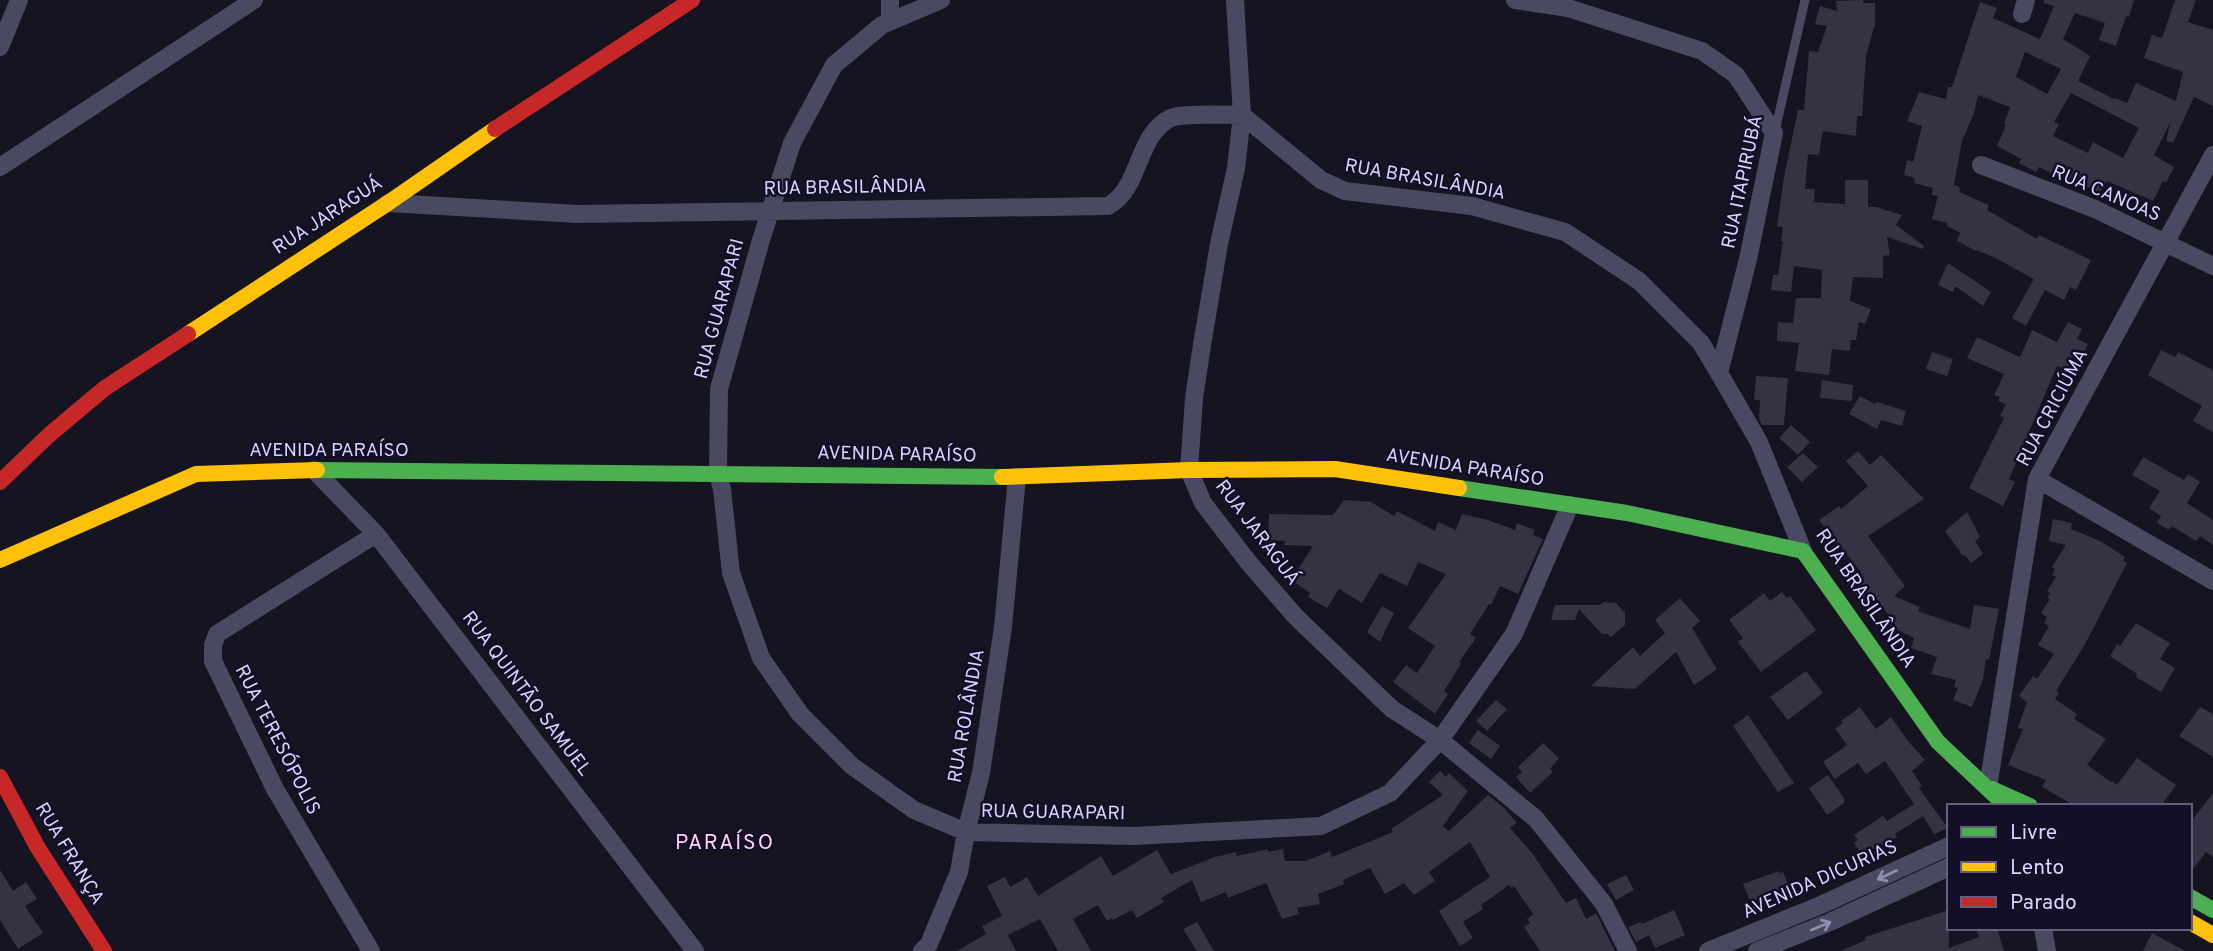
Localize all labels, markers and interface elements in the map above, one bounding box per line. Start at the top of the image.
street label: RUA ITAPIRUBÁ [1716,113,1769,251]
street label: RUA BRASILÂNDIA [1343,153,1507,206]
street label: RUA CANOAS [2048,160,2164,228]
street label: RUA JARAGUÁ [268,171,387,260]
street label: RUA BRASILÂNDIA [763,174,927,201]
street label: RUA GUARAPARI [690,236,750,382]
street label: RUA CRICIÚMA [2011,345,2094,471]
street label: AVENIDA PARAÍSO [249,438,409,463]
street label: AVENIDA PARAÍSO [817,441,977,468]
street label: AVENIDA PARAÍSO [1384,443,1546,492]
street label: RUA JARAGUÁ [1209,475,1305,591]
street label: RUA BRASILÂNDIA [1810,524,1921,673]
street label: RUA QUINTÃO SAMUEL [456,606,597,782]
street label: RUA ROLÂNDIA [942,647,991,785]
street label: RUA TERESÓPOLIS [229,661,326,819]
street label: RUA FRANÇA [29,799,109,909]
street label: RUA GUARAPARI [981,800,1125,826]
legend [1947,804,2192,930]
text: Livre [2010,820,2057,847]
district label: PARAÍSO [675,829,775,857]
street label: AVENIDA DICURIAS [1739,835,1901,925]
text: Lento [2010,855,2064,882]
one-way arrow [1877,869,1898,882]
text: Parado [2010,890,2077,917]
one-way arrow [1809,919,1831,932]

